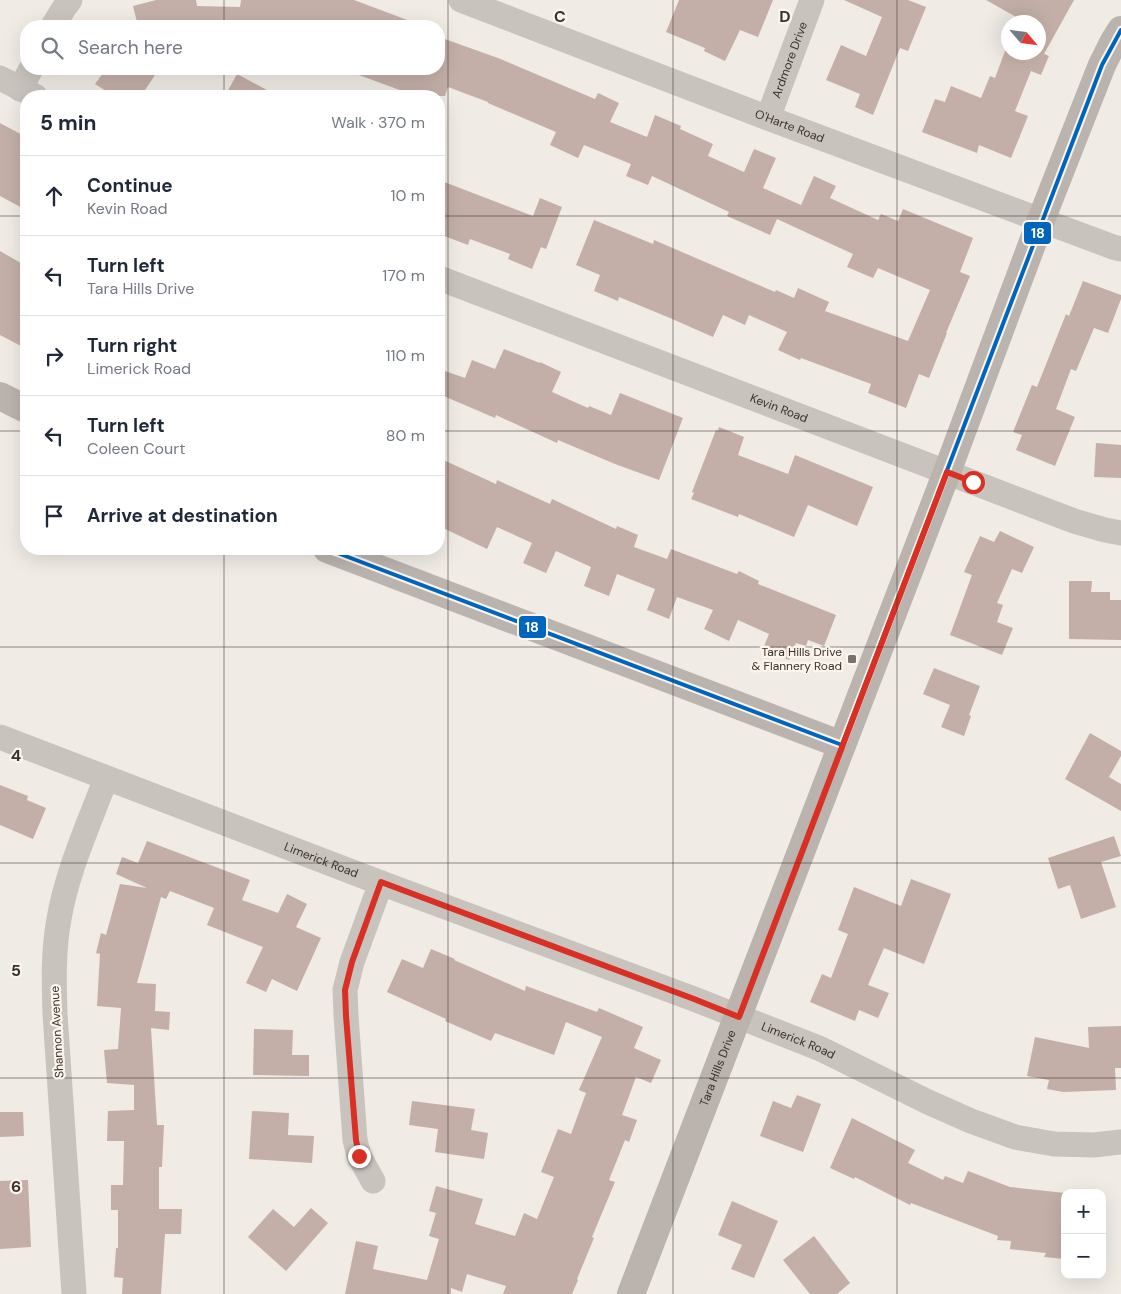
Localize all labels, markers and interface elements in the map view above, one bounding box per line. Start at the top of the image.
text: C [554,6,566,27]
text: D [779,6,791,27]
north arrow [1001,15,1046,60]
street label: Ardmore Drive [768,19,811,100]
search box [20,20,445,75]
icon: search [38,34,66,62]
text: Search here [78,35,183,60]
street label: O'Harte Road [753,106,827,146]
text: 5 min [40,109,96,137]
text: Walk · 370 m [331,112,425,133]
text: Continue [87,173,173,198]
icon: ahead [40,182,68,210]
text: 10 m [391,185,425,206]
text: Kevin Road [87,198,168,219]
line badge: 18 [1023,221,1052,245]
text: 18 [1031,224,1045,242]
text: Turn left [87,253,165,278]
icon: left [40,262,68,290]
text: 170 m [382,265,425,286]
text: Tara Hills Drive [87,278,194,299]
text: Turn right [87,333,177,358]
icon: right [40,342,68,370]
text: 110 m [386,345,425,366]
text: Limerick Road [87,358,191,379]
street label: Kevin Road [748,390,810,426]
text: Turn left [87,413,165,438]
icon: left [40,422,68,450]
text: 80 m [386,425,425,446]
text: Coleen Court [87,438,185,459]
route start [962,471,985,494]
icon: arrive [40,502,68,530]
text: Arrive at destination [87,503,278,528]
line badge: 18 [518,615,547,639]
text: 18 [525,618,539,636]
place label: Tara Hills Drive & Flannery Road [752,644,842,674]
marker: Tara Hills Drive & Flannery Road [846,653,858,665]
text: 4 [11,745,21,766]
street label: Limerick Road [282,839,361,882]
text: 5 [11,960,21,981]
street label: Shannon Avenue [47,985,67,1078]
street label: Limerick Road [759,1018,838,1063]
street label: Tara Hills Drive [696,1027,740,1109]
route end [348,1145,371,1168]
text: 6 [11,1176,21,1197]
map controls [1061,1189,1106,1279]
button: + [1061,1189,1106,1234]
button: − [1061,1234,1106,1279]

